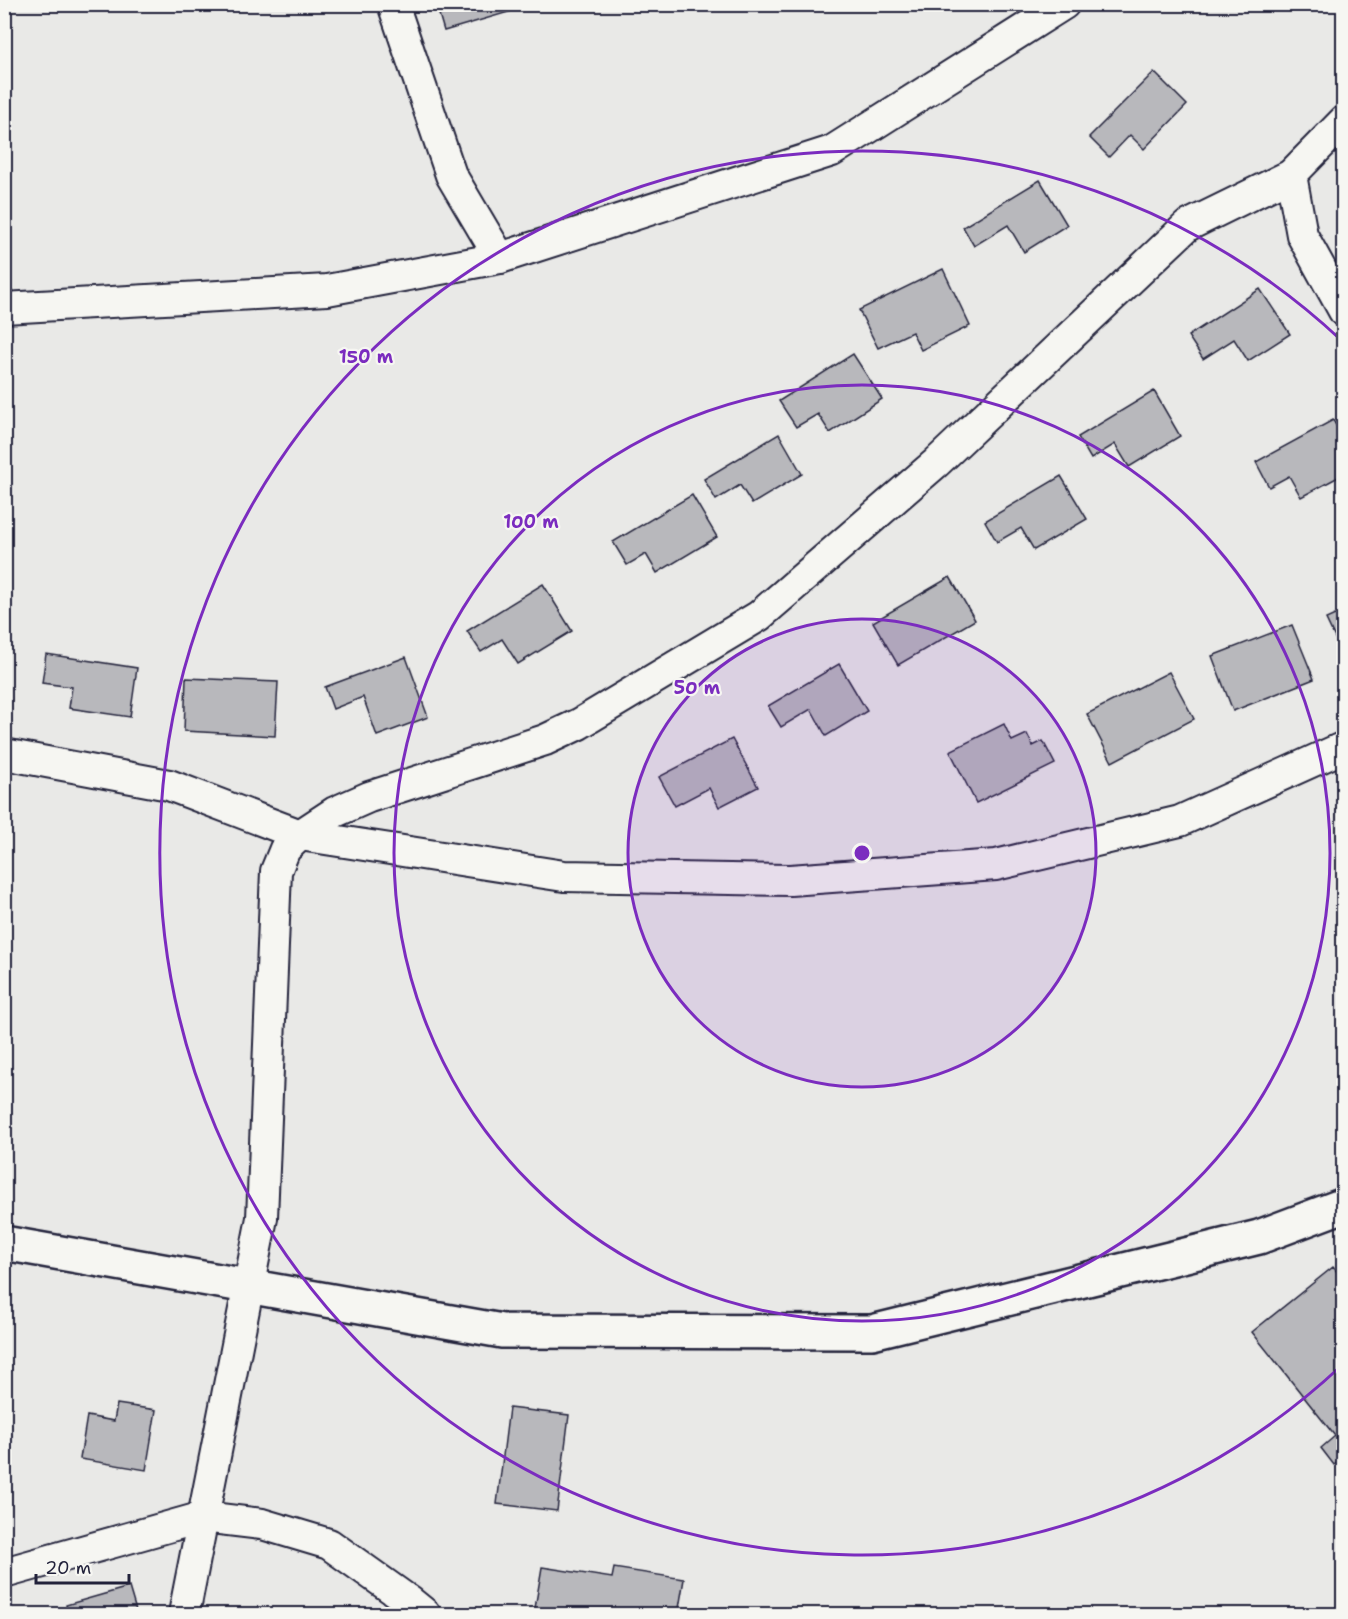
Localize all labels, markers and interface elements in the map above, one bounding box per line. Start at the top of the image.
text: 150 m [339,345,394,369]
text: 100 m [503,510,559,534]
text: 50 m [674,676,721,700]
centre of rings [852,843,872,863]
scale bar [36,1547,129,1585]
text: 20 m [45,1556,91,1580]

